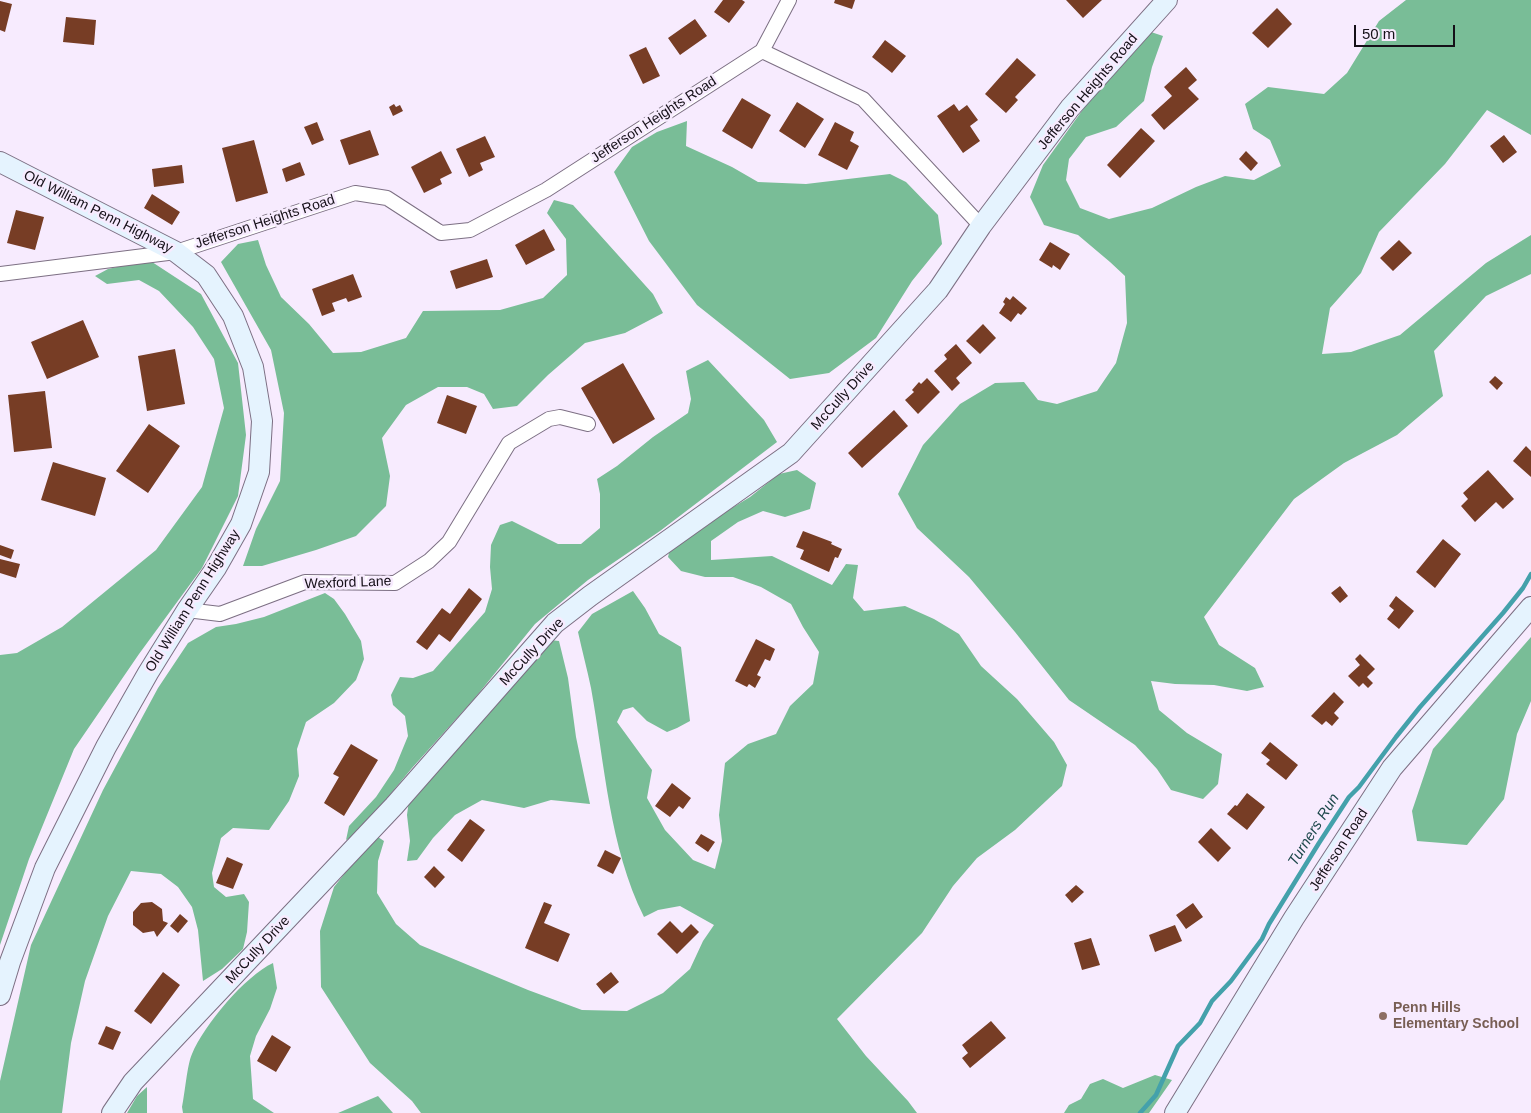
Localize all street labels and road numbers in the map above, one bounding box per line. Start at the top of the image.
street label: Jefferson Heights Road [1035,31,1141,153]
street label: Jefferson Heights Road [588,73,720,167]
street label: Old William Penn Highway [21,167,175,257]
street label: Jefferson Heights Road [193,191,337,253]
street label: McCully Drive [808,358,878,434]
street label: Old William Penn Highway [142,527,244,675]
street label: Wexford Lane [304,573,392,593]
street label: McCully Drive [496,615,568,689]
street label: Jefferson Road [1306,806,1372,894]
street label: McCully Drive [222,913,294,987]

